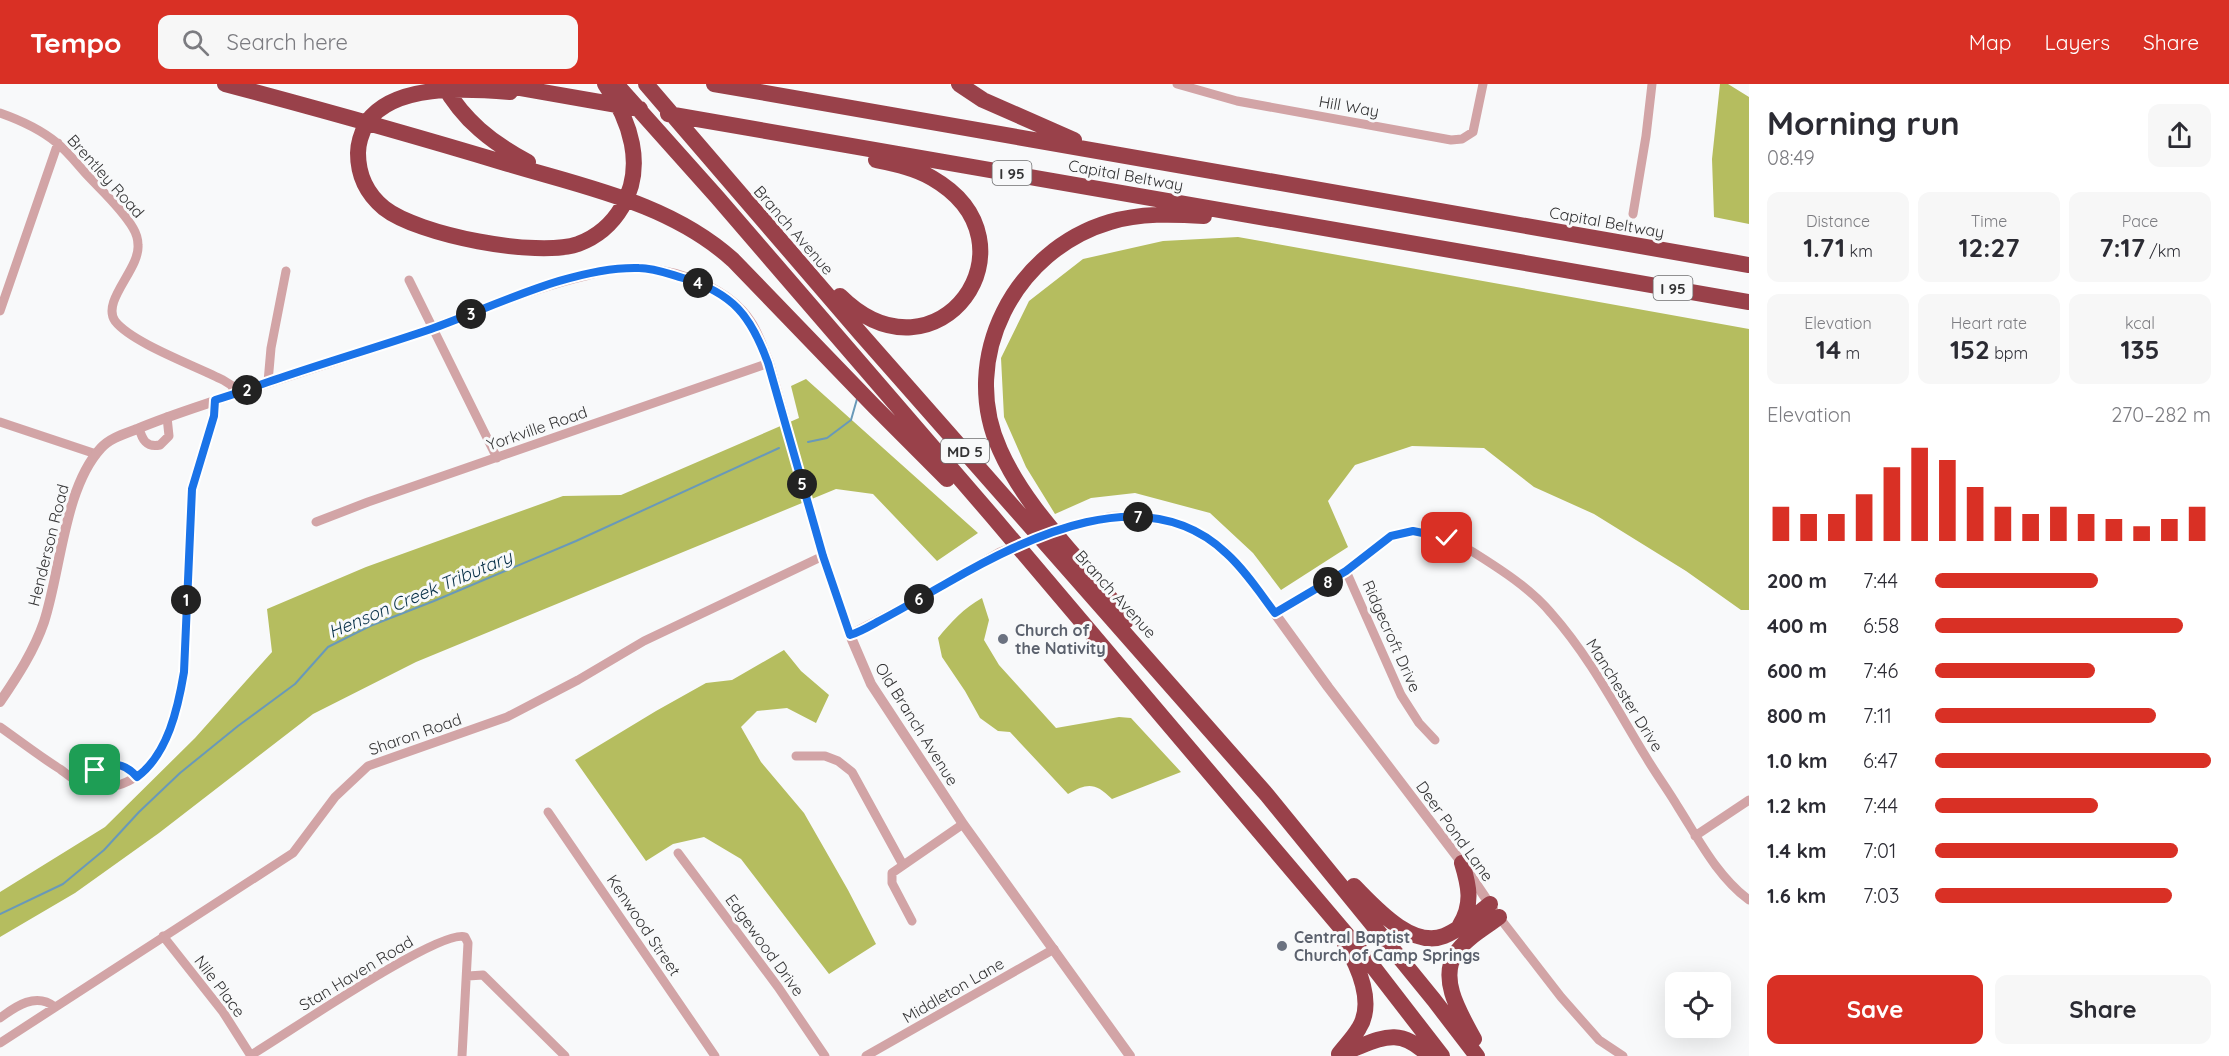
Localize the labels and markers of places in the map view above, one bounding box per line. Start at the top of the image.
pin: 4 [683,268,713,298]
pin: 3 [456,299,486,329]
pin: 2 [232,375,262,405]
pin: 5 [787,469,817,499]
pin: 7 [1123,502,1153,532]
pin [1421,512,1472,563]
pin: 8 [1313,567,1343,597]
pin: 6 [904,584,934,614]
pin: 1 [171,585,201,615]
place label: Church of the Nativity [1015,620,1106,658]
marker: Church of the Nativity [996,632,1010,646]
pin [69,744,120,795]
place label: Central Baptist Church of Camp Springs [1294,927,1480,965]
marker: Central Baptist Church of Camp Springs [1275,939,1289,953]

